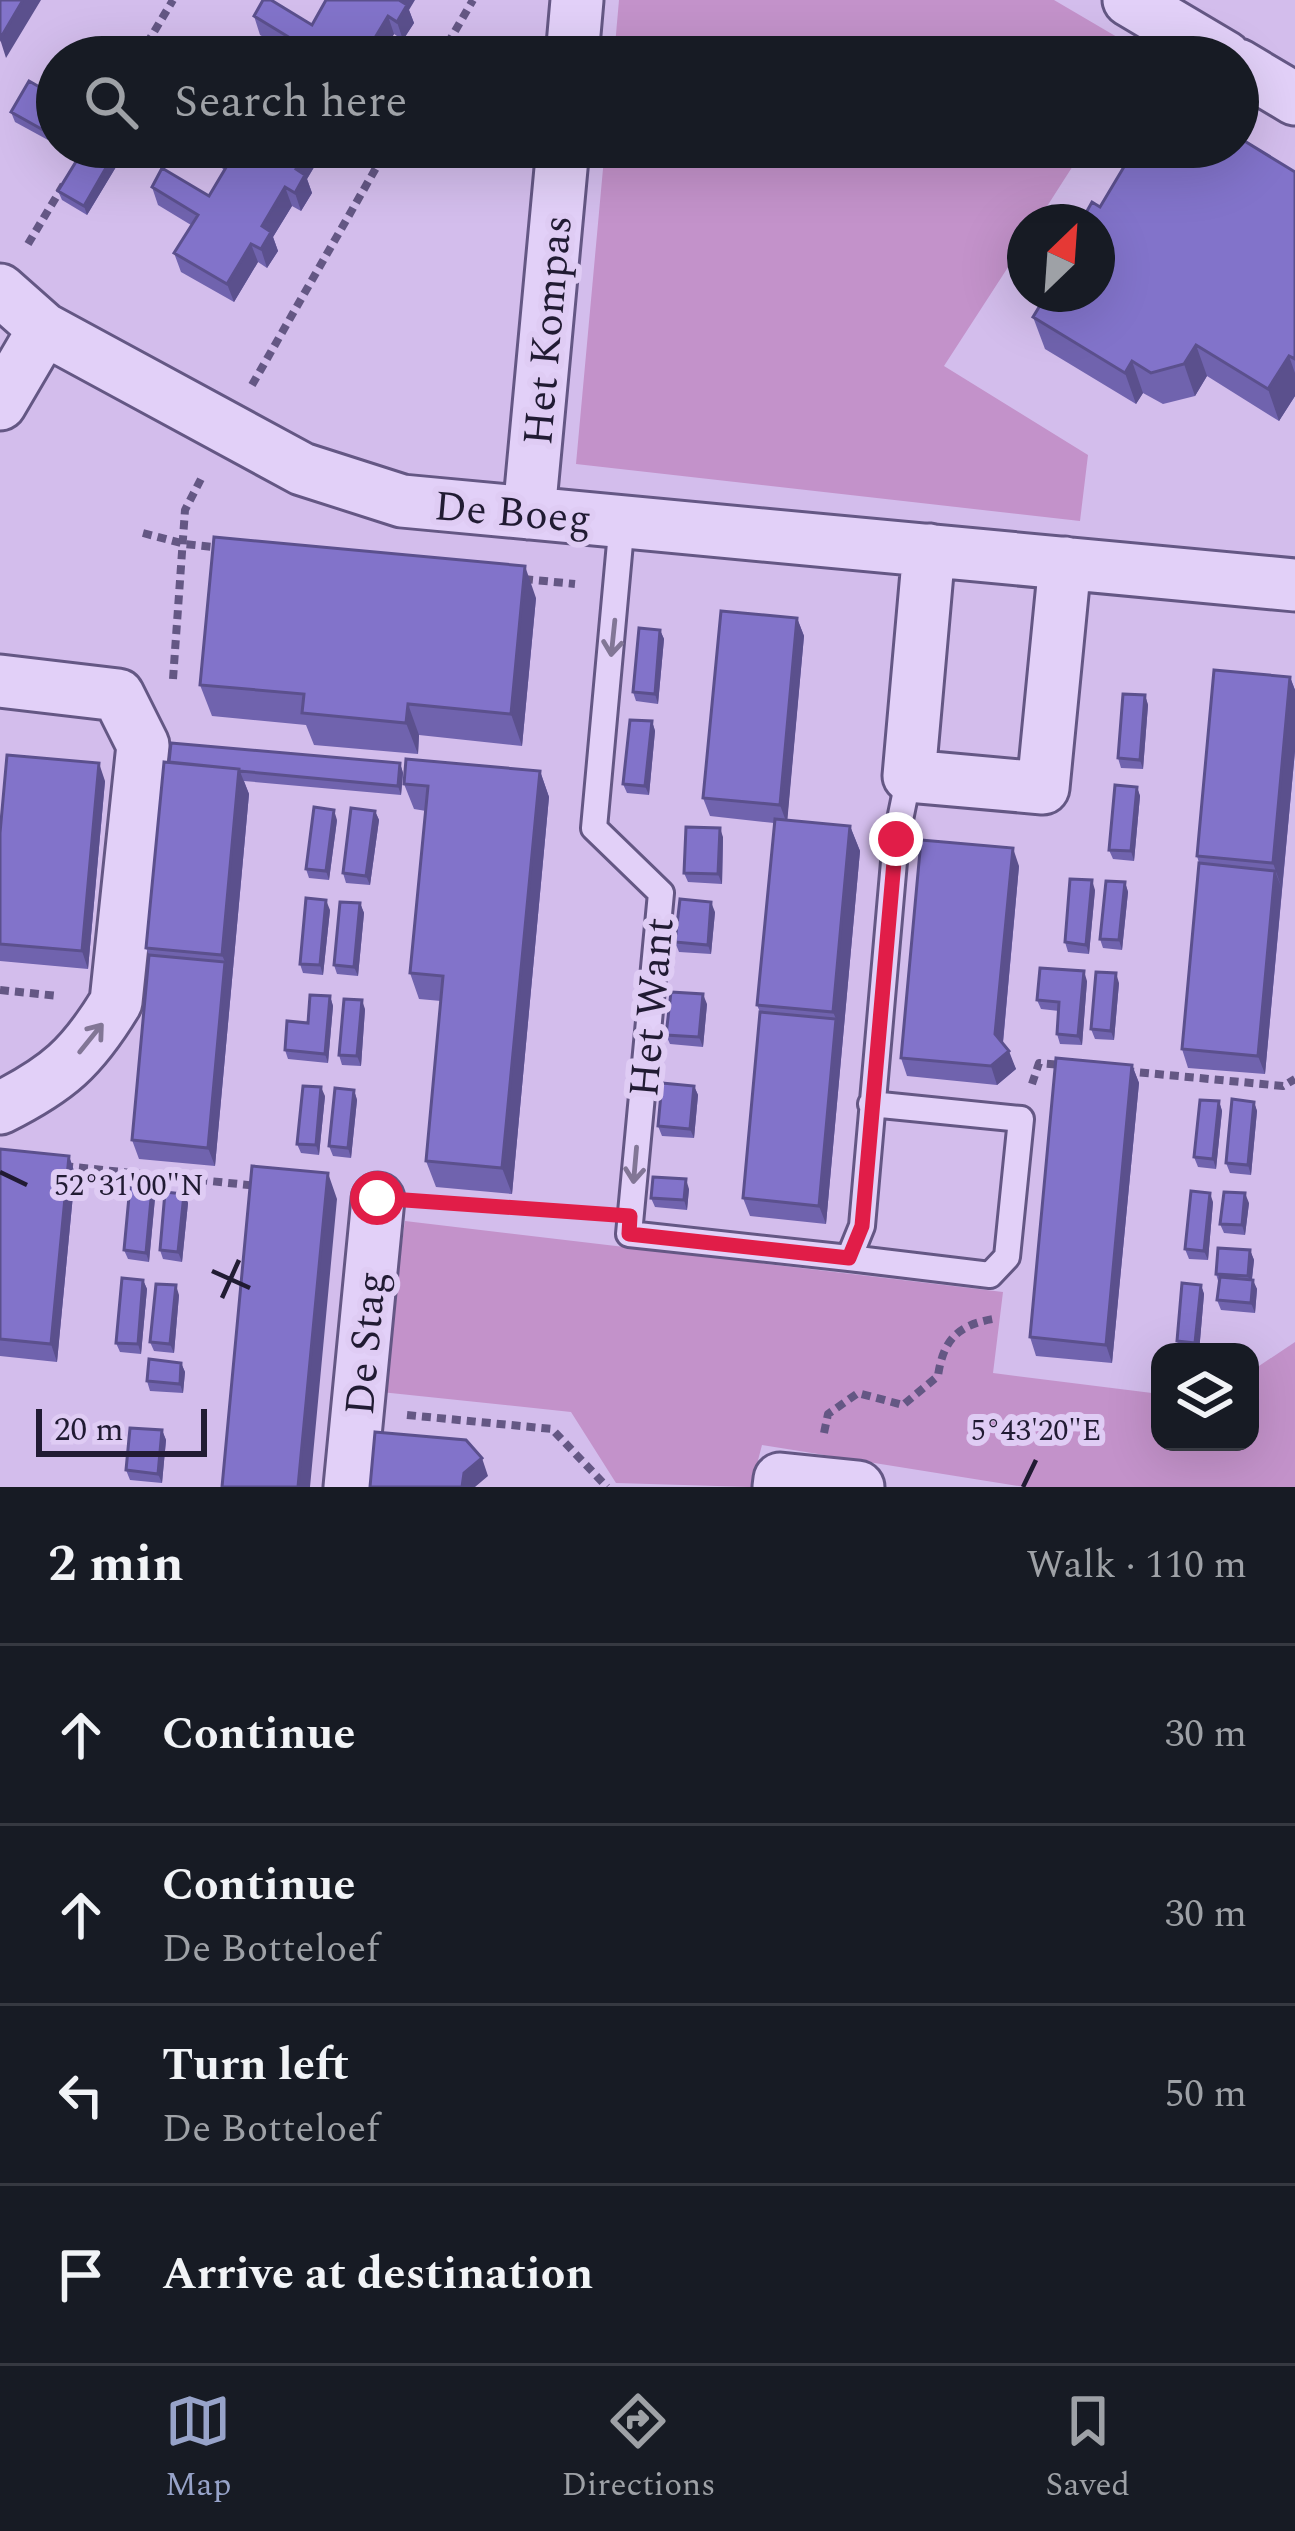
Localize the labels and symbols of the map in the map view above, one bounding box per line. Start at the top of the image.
north arrow [1007,204,1115,312]
street label: Het Kompas [507,213,590,448]
street label: De Boeg [432,475,594,552]
one-way arrow [601,618,624,657]
route end [869,812,923,866]
street label: Het Want [613,915,692,1100]
one-way arrow [77,1023,104,1054]
one-way arrow [623,1145,646,1184]
text: 52°31'00"N [54,1163,204,1209]
route start [350,1171,404,1225]
street label: De Stag [329,1269,404,1418]
scale bar [36,1403,207,1456]
text: 5°43'20"E [971,1408,1101,1454]

